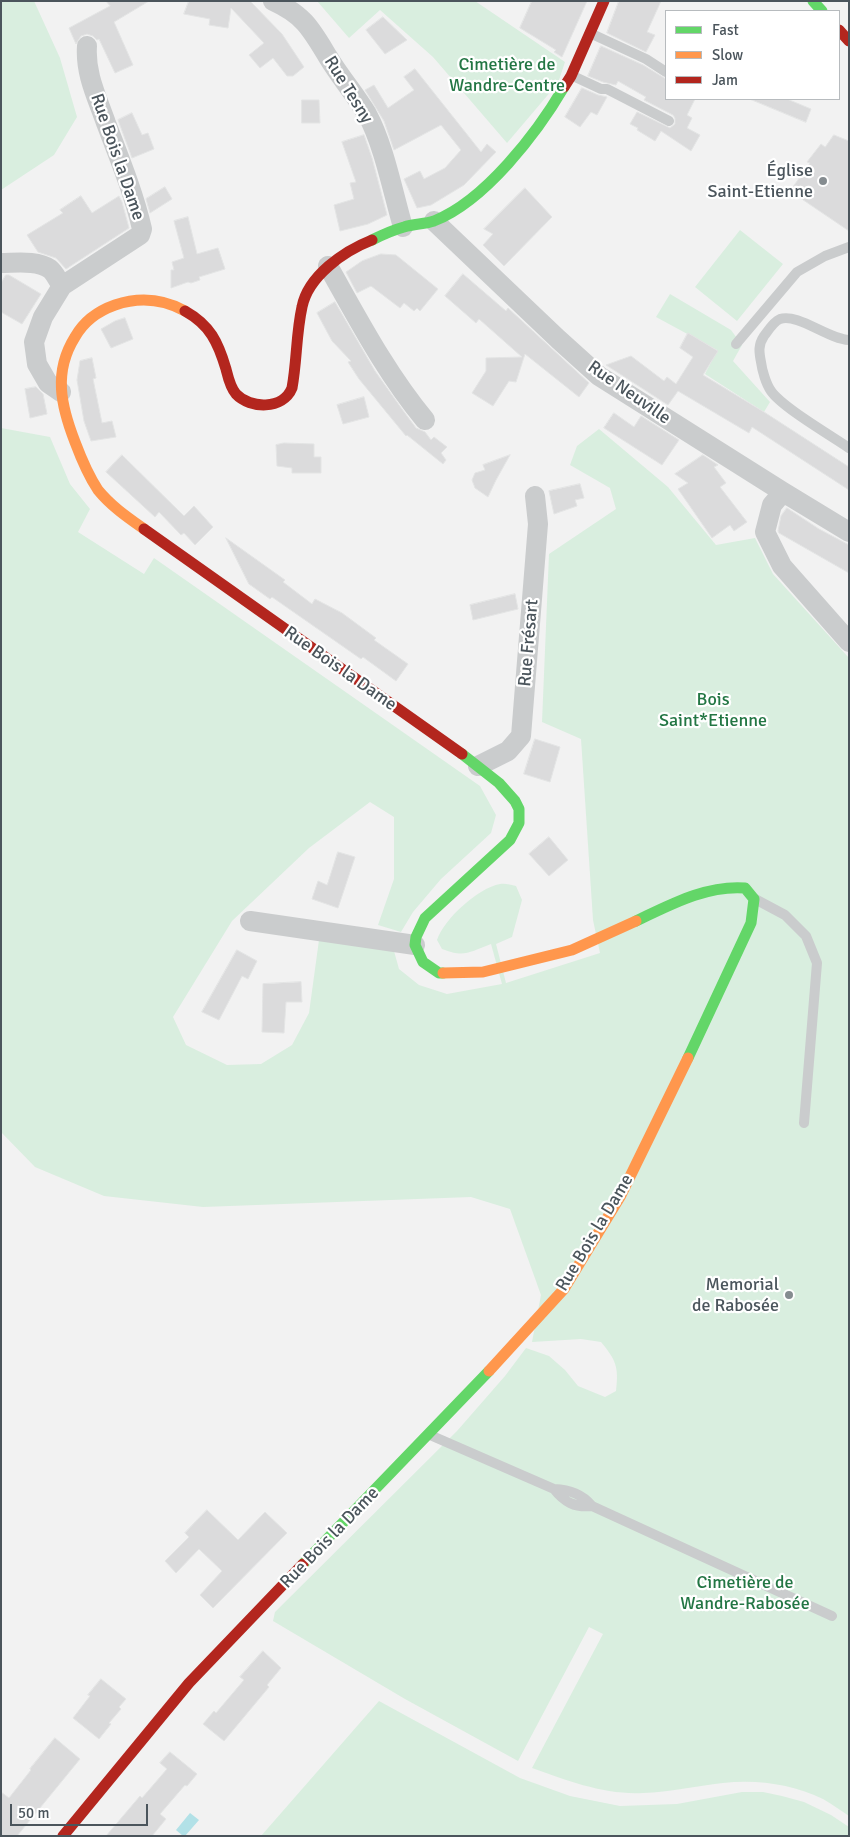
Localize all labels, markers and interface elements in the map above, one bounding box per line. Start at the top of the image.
legend [665,10,840,100]
text: Fast [712,21,739,39]
text: Slow [712,46,743,64]
street label: Rue Tesny [319,52,377,128]
park label: Cimetière de Wandre-Centre [449,54,565,96]
text: Jam [712,71,738,89]
street label: Rue Bois la Dame [85,91,149,223]
place label: Église Saint-Etienne [708,160,813,202]
marker: Église Saint-Etienne [817,175,829,187]
street label: Rue Neuville [583,357,675,429]
street label: Rue Frésart [514,598,544,688]
street label: Rue Bois la Dame [280,622,400,716]
park label: Bois Saint*Etienne [659,689,767,732]
street label: Rue Bois la Dame [552,1171,638,1295]
place label: Memorial de Rabosée [692,1274,779,1316]
marker: Memorial de Rabosée [783,1289,795,1301]
street label: Rue Bois la Dame [276,1483,384,1593]
park label: Cimetière de Wandre-Rabosée [680,1572,810,1615]
scale bar [12,1794,150,1826]
text: 50 m [18,1804,49,1822]

